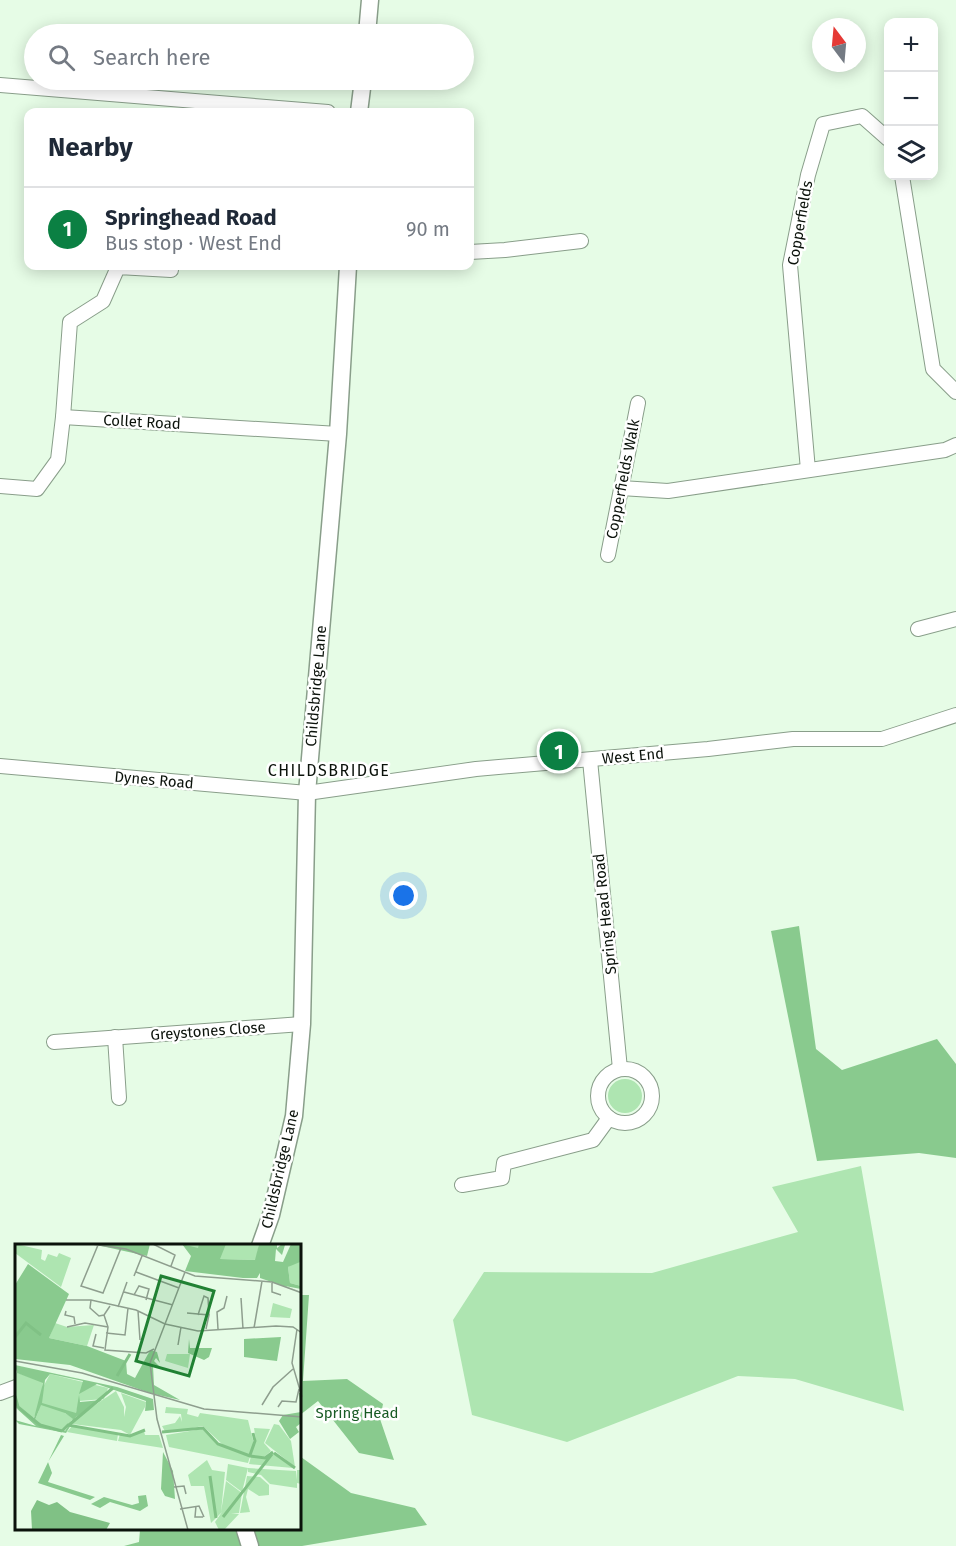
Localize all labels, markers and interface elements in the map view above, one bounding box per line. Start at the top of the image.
north arrow [812,18,866,72]
map controls [884,18,938,180]
button: + [884,18,938,72]
search box [24,24,474,90]
icon: search [45,41,78,74]
text: Search here [93,44,211,71]
button: − [884,72,938,126]
button: layers [884,126,938,180]
text: Nearby [48,132,133,163]
street label: Copperfields [784,179,816,267]
text: Springhead Road [105,204,277,231]
text: 1 [63,217,72,241]
text: 90 m [406,217,450,241]
text: Bus stop · West End [105,231,282,255]
street label: Collet Road [103,411,181,433]
street label: Copperfields Walk [603,417,644,540]
street label: Childsbridge Lane [302,625,330,747]
pin: 1 [540,728,578,774]
street label: West End [601,744,665,768]
district label: CHILDSBRIDGE [268,761,390,780]
street label: Dynes Road [114,768,194,792]
street label: Spring Head Road [590,853,620,975]
your location [389,881,418,910]
street label: Greystones Close [150,1018,266,1044]
street label: Childsbridge Lane [258,1108,302,1230]
inset map [15,1244,302,1531]
park label: Spring Head [315,1404,399,1422]

